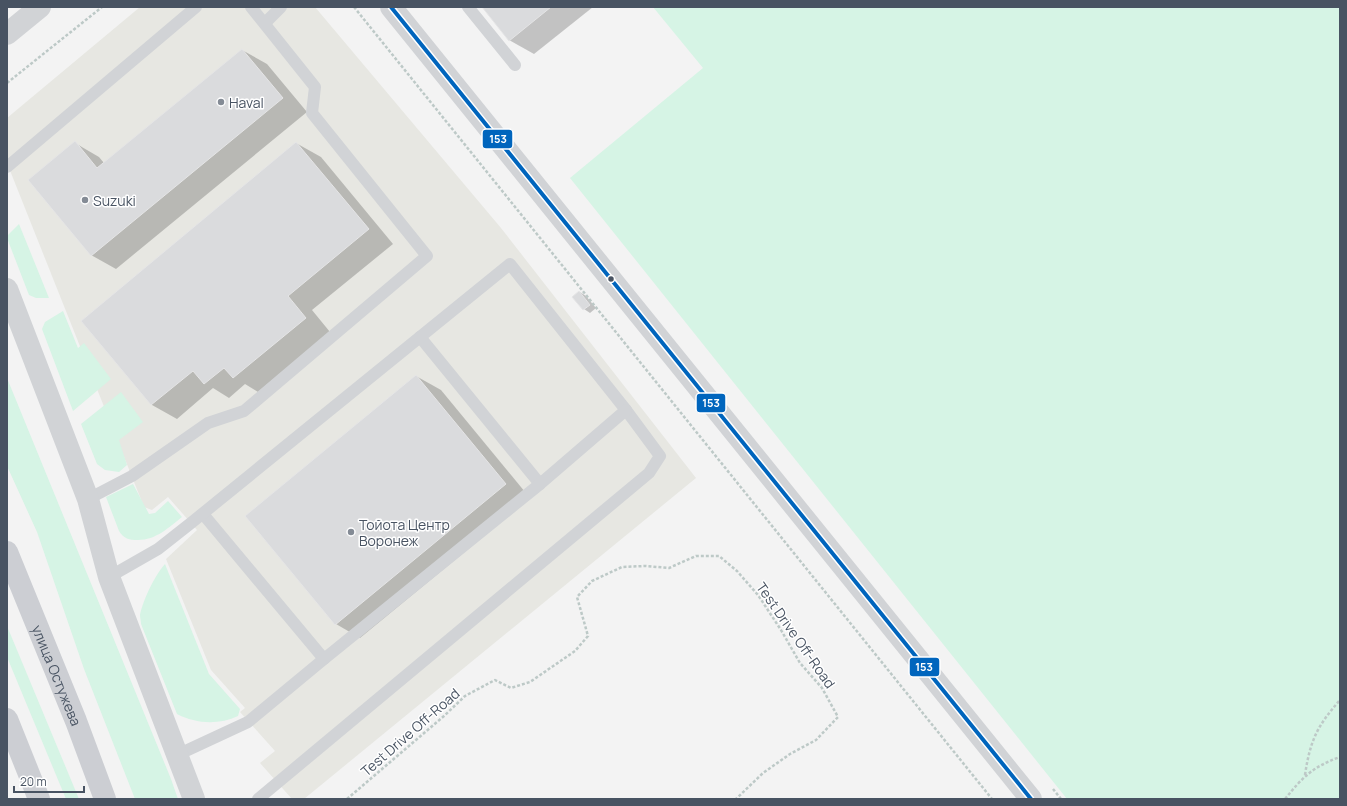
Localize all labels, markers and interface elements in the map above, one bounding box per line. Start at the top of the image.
place label: Haval [229,93,264,112]
marker: Haval [216,97,226,107]
line badge: 153 [482,129,513,149]
text: 153 [489,131,507,146]
place label: Suzuki [93,191,136,210]
marker: Suzuki [80,195,90,205]
unlabelled marker [606,274,616,284]
line badge: 153 [696,393,726,413]
text: 153 [702,395,720,410]
place label: Тойота Центр Воронеж [359,515,450,550]
marker: Тойота Центр Воронеж [346,527,356,537]
street label: Test Drive Off-Road [752,578,840,692]
street label: улица Остужева [28,622,86,728]
line badge: 153 [909,657,940,677]
text: 153 [915,659,933,674]
street label: Test Drive Off-Road [357,684,463,780]
scale bar [14,768,84,794]
text: 20 m [20,773,47,790]

